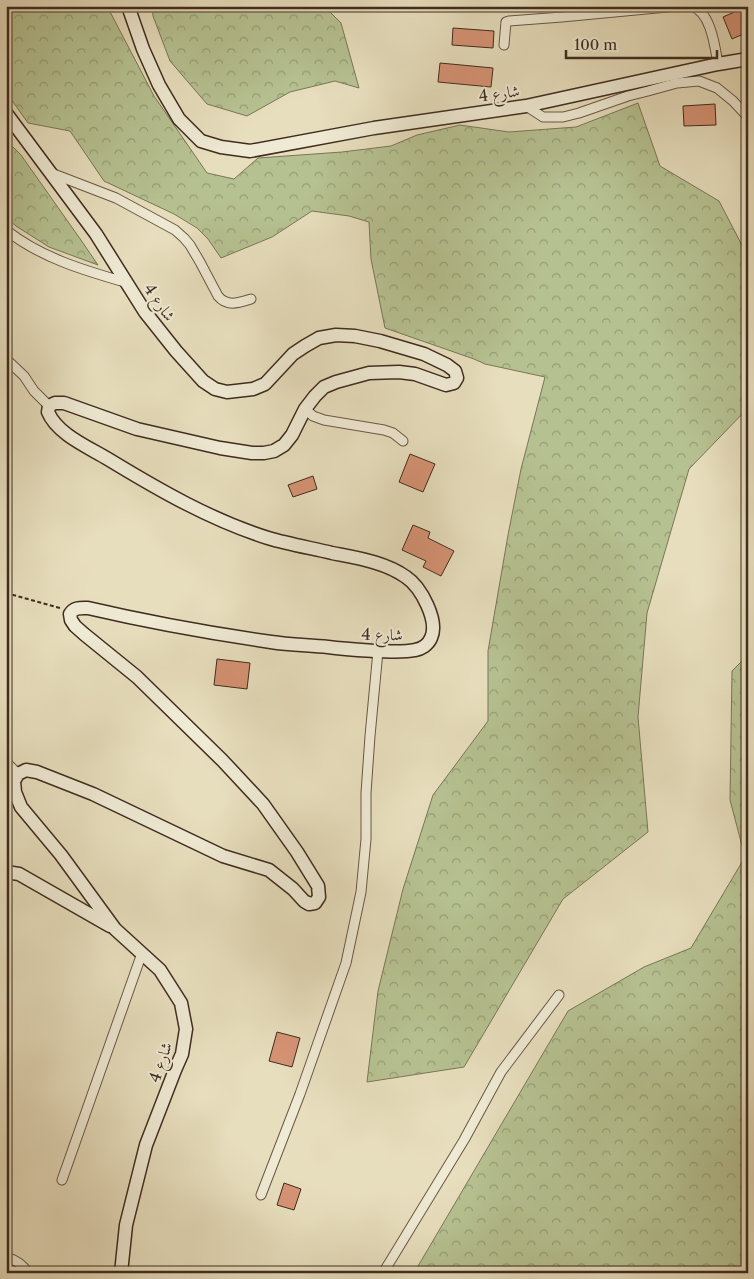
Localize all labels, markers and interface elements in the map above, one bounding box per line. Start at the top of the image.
scale bar [566,28,718,60]
text: 100 m [574,35,617,54]
street label: شارع 4 [477,80,521,110]
street label: شارع 4 [137,279,180,327]
street label: شارع 4 [361,624,403,648]
street label: شارع 4 [144,1039,180,1086]

